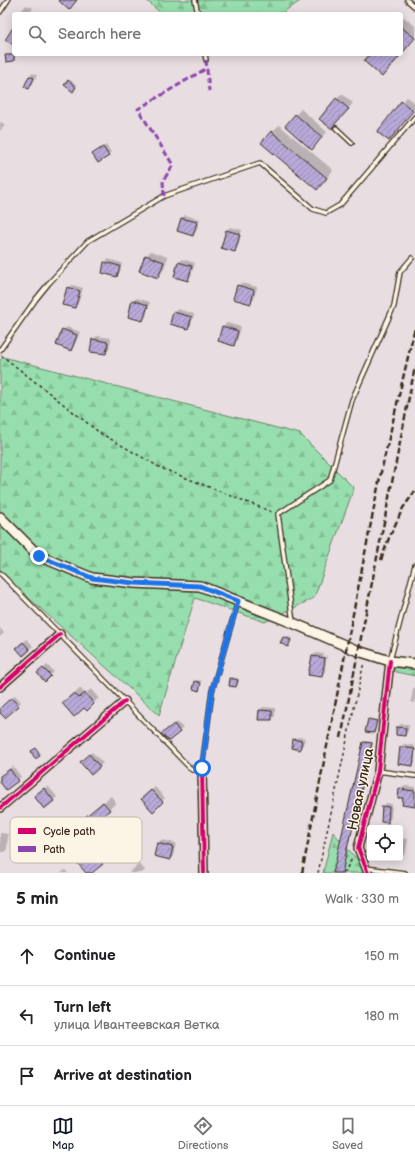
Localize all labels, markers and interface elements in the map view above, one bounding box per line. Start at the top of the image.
search box [12,12,403,56]
icon: search [26,23,48,45]
text: Search here [58,25,141,44]
route end [30,547,48,565]
street label: Новая улица [343,746,378,832]
route start [193,759,211,777]
legend [10,817,142,863]
text: Cycle path [43,825,95,838]
map controls [367,825,403,861]
button: locate [367,825,403,861]
text: Path [43,843,65,856]
text: 5 min [16,889,59,909]
text: Walk · 330 m [325,891,399,907]
icon: ahead [16,945,38,967]
text: Continue [54,946,116,965]
text: 150 m [365,948,399,964]
text: Turn left [54,998,111,1017]
icon: left [16,1005,38,1027]
text: 180 m [364,1008,399,1024]
text: улица Ивантеевская Ветка [54,1017,220,1033]
icon: arrive [16,1065,38,1087]
text: Arrive at destination [54,1066,192,1085]
tab: Map [52,1115,74,1152]
tab: Directions [178,1115,228,1152]
tab: Saved [332,1115,363,1152]

